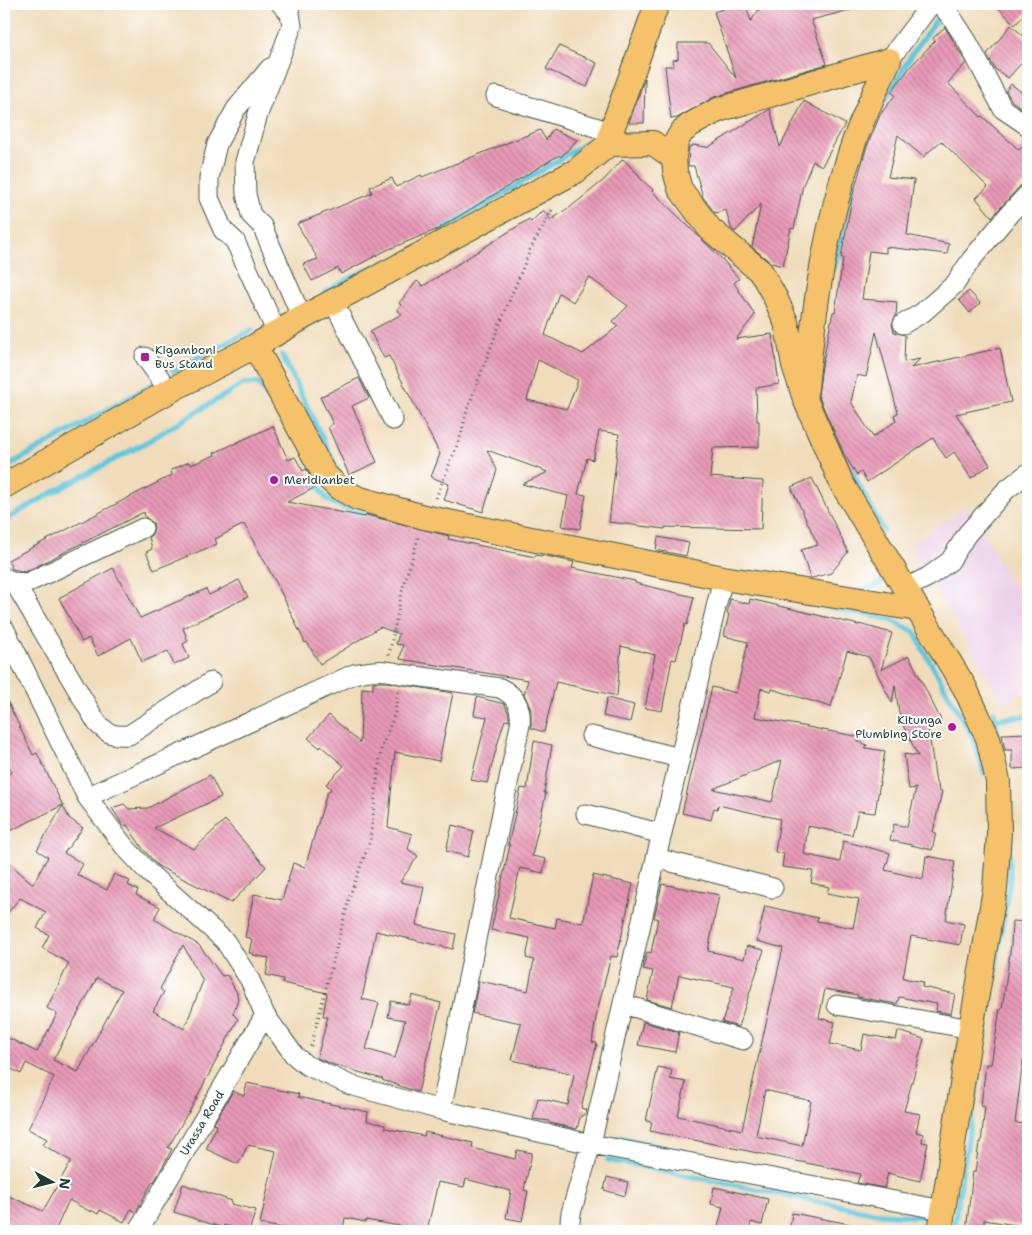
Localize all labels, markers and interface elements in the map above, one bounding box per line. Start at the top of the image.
place label: Kigamboni Bus Stand [155,342,216,372]
marker: Kigamboni Bus Stand [139,351,151,363]
place label: Meridianbet [284,472,355,488]
marker: Meridianbet [268,474,280,486]
place label: Kitunga Plumbing Store [855,712,943,742]
marker: Kitunga Plumbing Store [946,721,958,733]
street label: Urassa Road [176,1087,228,1159]
north arrow [28,1158,78,1208]
text: N [55,1177,75,1190]

